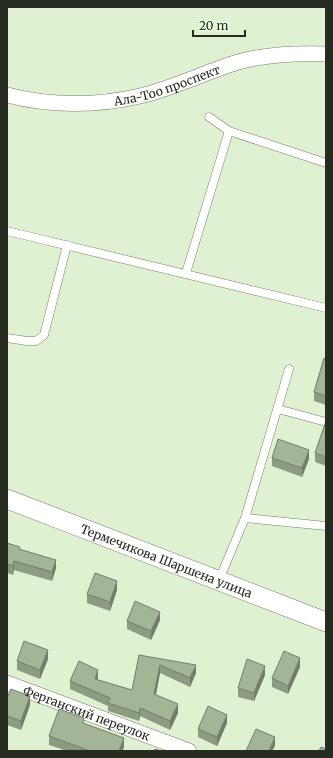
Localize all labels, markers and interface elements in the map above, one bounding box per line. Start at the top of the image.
scale bar [193,12,245,38]
text: 20 m [199,18,228,33]
street label: Ала-Тоо проспект [112,61,222,108]
street label: Термечикова Шаршена улица [79,521,255,601]
street label: Ферганский переулок [21,682,153,743]

